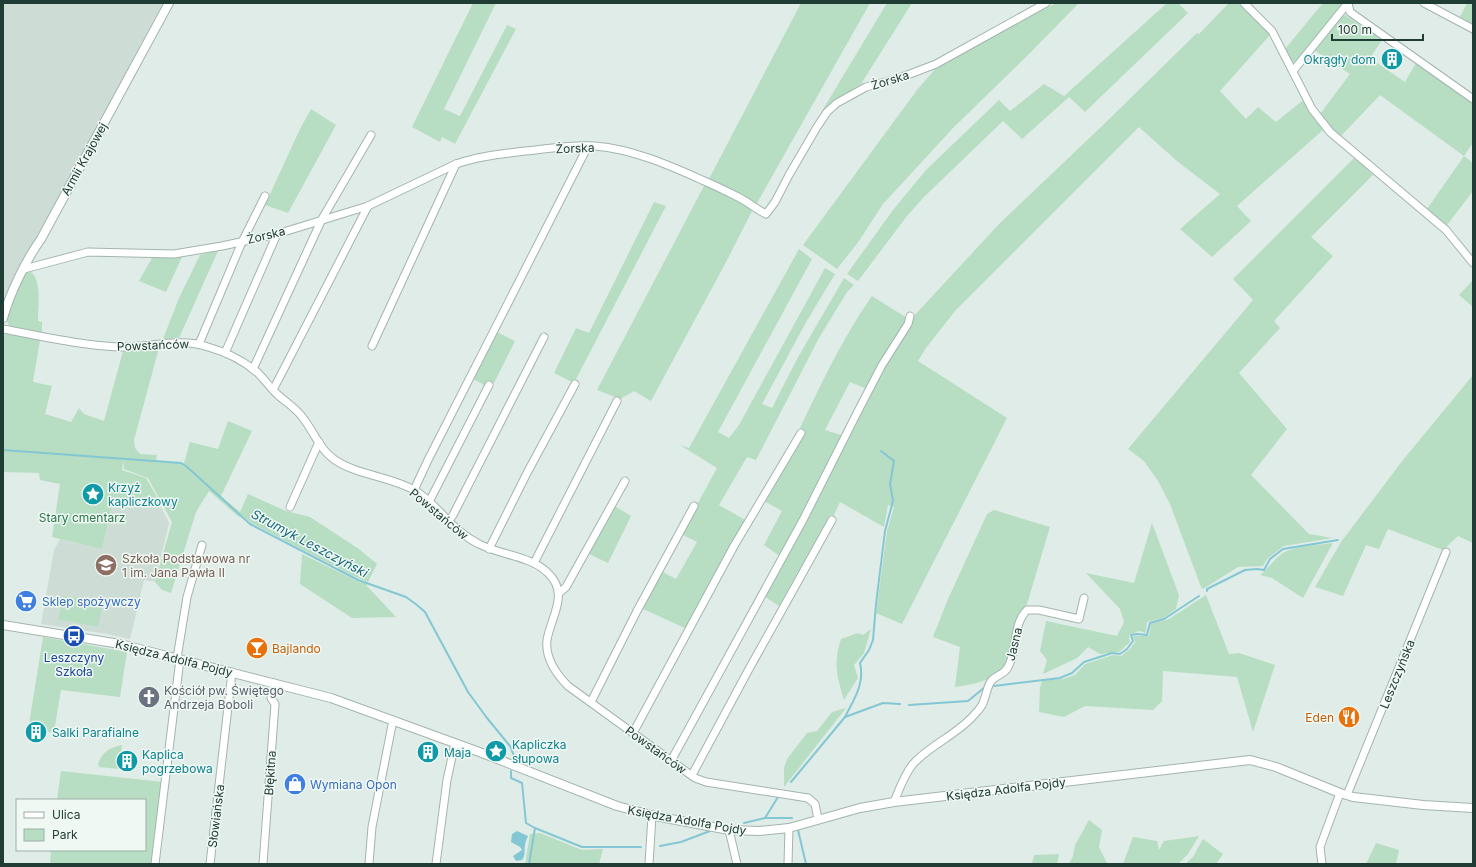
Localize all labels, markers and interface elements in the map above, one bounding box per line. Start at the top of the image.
scale bar [1332,16,1423,42]
text: 100 m [1338,22,1372,37]
building icon: Okrągły dom [1379,46,1405,72]
place label: Okrągły dom [1303,52,1376,67]
street label: Żorska [869,67,911,93]
street label: Armii Krajowej [58,120,110,198]
street label: Żorska [555,140,595,156]
street label: Żorska [245,223,287,247]
street label: Powstańców [117,336,190,354]
place label: Krzyż kapliczkowy [108,480,178,509]
place icon: Krzyż kapliczkowy [80,481,106,507]
street label: Powstańców [407,485,472,543]
water label: Strumyk Leszczyński [249,505,372,581]
park label: Stary cmentarz [39,510,125,525]
place label: Szkoła Podstawowa nr 1 im. Jana Pawła II [122,551,251,580]
school or university icon: Szkoła Podstawowa nr 1 im. Jana Pawła II [93,552,119,578]
supermarket icon: Sklep spożywczy [13,588,39,614]
place label: Sklep spożywczy [42,594,141,609]
bus stop icon: Leszczyny Szkoła [61,623,87,649]
street label: Jasna [1003,626,1025,662]
bar icon: Bajlando [244,635,270,661]
street label: Księdza Adolfa Pojdy [114,636,234,680]
street label: Leszczyńska [1376,637,1418,711]
place label: Bajlando [272,641,321,656]
place label: Leszczyny Szkoła [44,650,104,679]
place label: Kościół pw. Świętego Andrzeja Boboli [164,683,284,712]
church icon: Kościół pw. Świętego Andrzeja Boboli [136,684,162,710]
restaurant icon: Eden [1336,704,1362,730]
place label: Eden [1305,710,1334,725]
building icon: Salki Parafialne [23,719,49,745]
street label: Powstańców [622,723,690,777]
place label: Salki Parafialne [52,725,139,740]
place label: Kapliczka słupowa [512,737,567,766]
place icon: Kapliczka słupowa [483,738,509,764]
building icon: Maja [415,739,441,765]
place label: Maja [444,745,471,760]
place label: Kaplica pogrzebowa [142,747,213,776]
building icon: Kaplica pogrzebowa [114,748,140,774]
street label: Błękitna [261,750,279,796]
shop icon: Wymiana Opon [282,771,308,797]
street label: Księdza Adolfa Pojdy [945,774,1067,804]
place label: Wymiana Opon [310,777,397,792]
street label: Słowiańska [205,783,227,849]
legend [16,799,146,851]
street label: Księdza Adolfa Pojdy [626,802,748,838]
text: Ulica [52,807,80,822]
text: Park [52,827,78,842]

